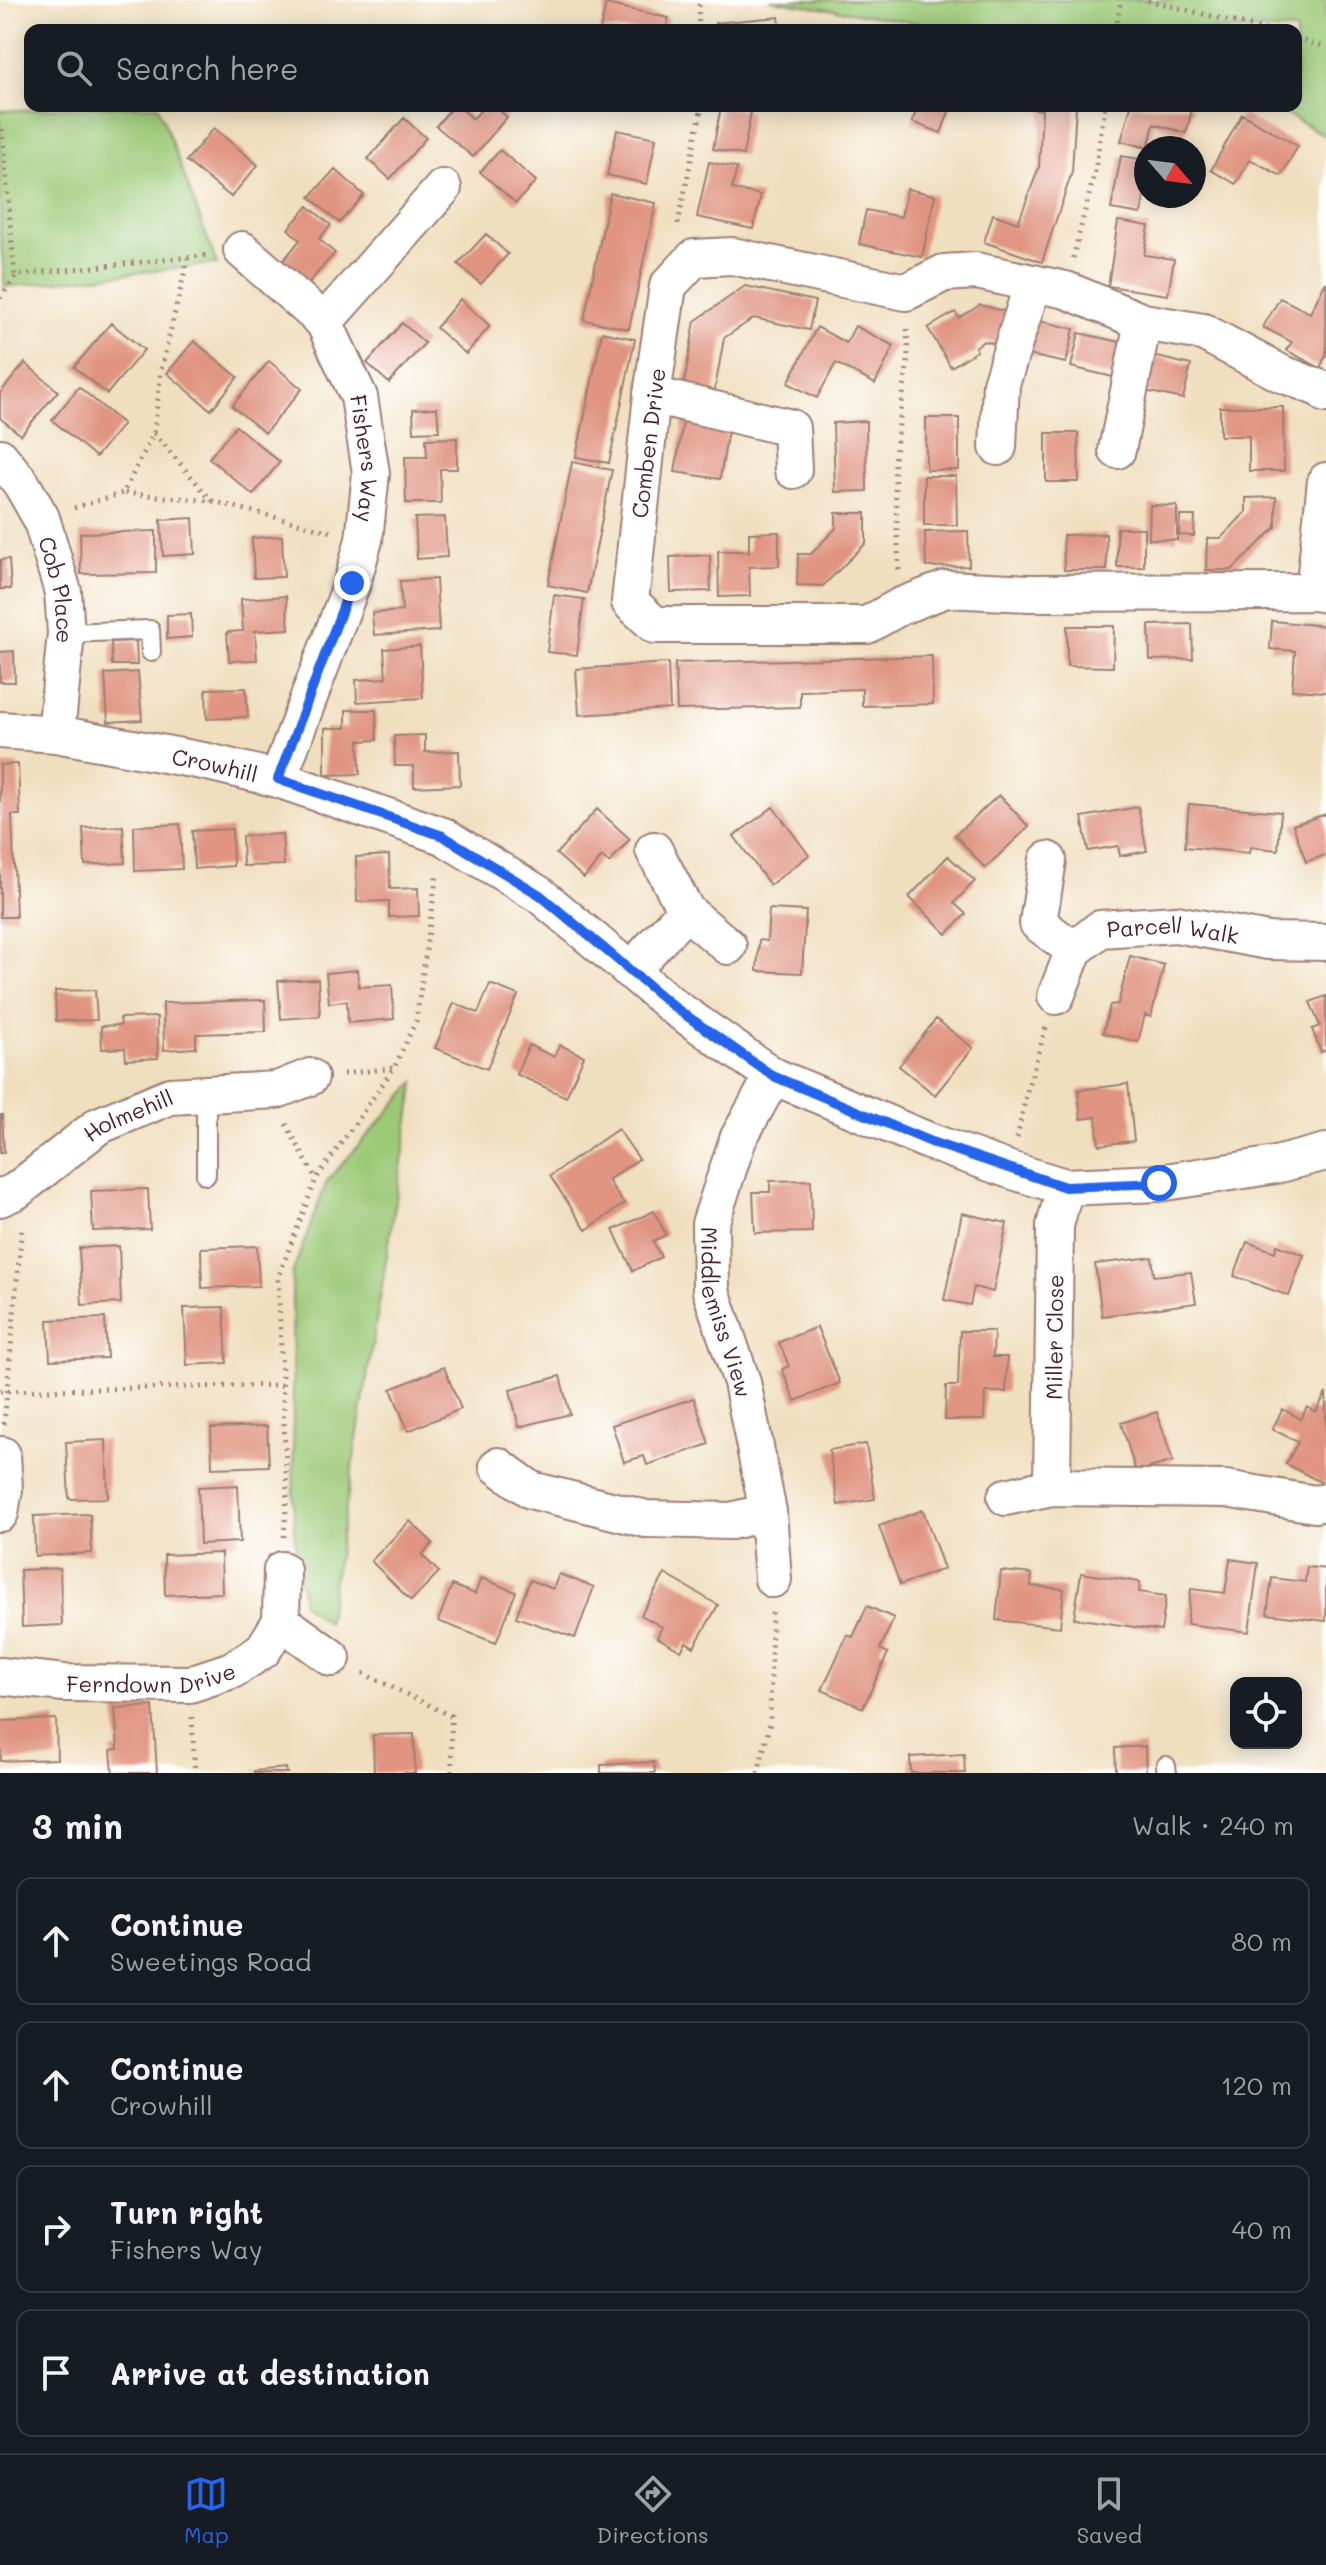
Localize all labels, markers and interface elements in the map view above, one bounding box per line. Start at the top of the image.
search box [24,24,1302,112]
icon: search [52,46,96,90]
text: Search here [116,48,299,88]
north arrow [1134,136,1206,208]
street label: Comben Drive [624,366,672,520]
street label: Fishers Way [344,392,386,524]
street label: Cob Place [33,533,81,645]
route end [334,565,370,601]
street label: Crowhill [170,741,261,788]
street label: Parcell Walk [1106,909,1241,950]
street label: Holmehill [77,1082,177,1147]
route start [1141,1165,1177,1201]
street label: Middlemiss View [695,1226,759,1400]
street label: Miller Close [1039,1274,1069,1400]
street label: Ferndown Drive [66,1655,239,1699]
map controls [1230,1677,1302,1749]
button: locate [1230,1677,1302,1749]
text: 3 min [32,1803,123,1848]
text: Walk · 240 m [1132,1808,1294,1842]
text: Continue [110,1904,243,1944]
icon: ahead [34,1919,78,1963]
text: 80 m [1231,1924,1292,1958]
text: Sweetings Road [110,1944,312,1978]
text: Continue [110,2048,243,2088]
icon: ahead [34,2063,78,2107]
text: 120 m [1221,2068,1292,2102]
text: Crowhill [110,2088,213,2122]
text: Turn right [110,2192,263,2232]
icon: right [34,2207,78,2251]
text: 40 m [1232,2212,1292,2246]
text: Fishers Way [110,2232,263,2266]
icon: arrive [34,2351,78,2395]
text: Arrive at destination [110,2353,430,2393]
tab: Map [184,2472,229,2549]
tab: Directions [597,2472,709,2549]
tab: Saved [1077,2472,1142,2549]

